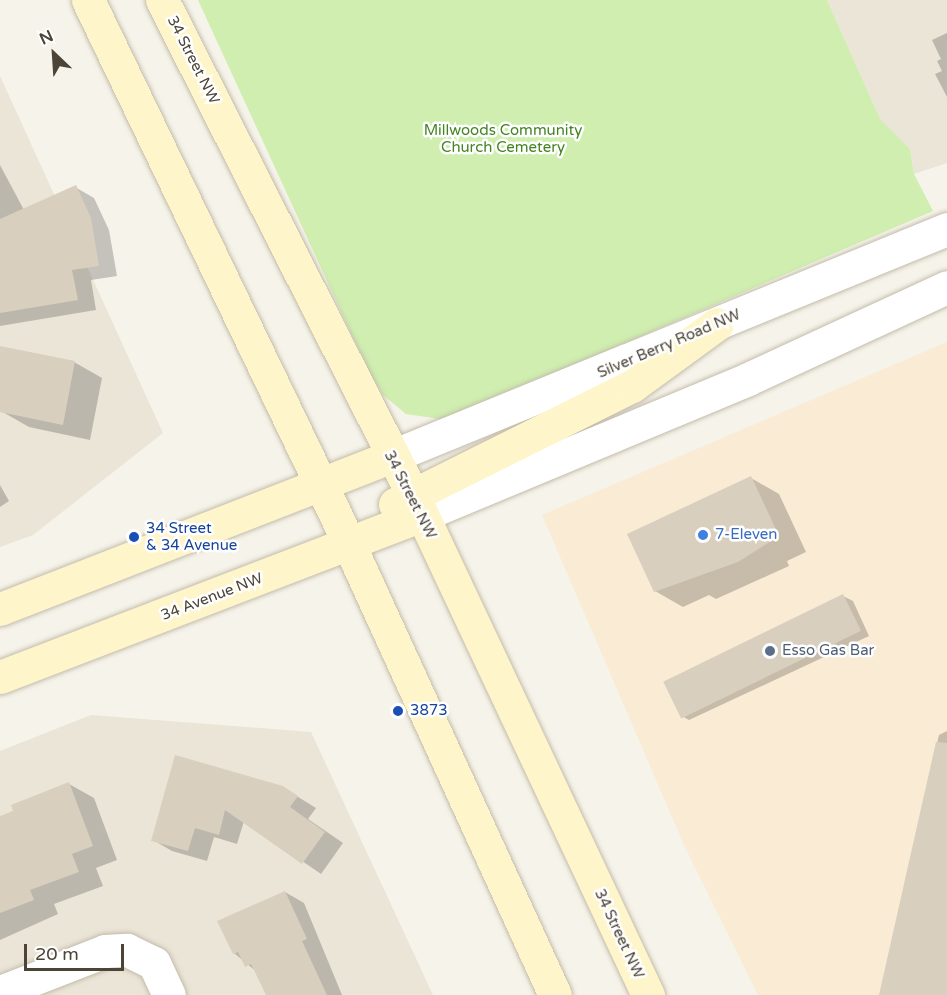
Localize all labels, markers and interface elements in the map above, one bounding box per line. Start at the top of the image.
street label: 34 Street NW [163,13,223,107]
north arrow [24,24,84,84]
text: N [36,26,56,49]
park label: Millwoods Community Church Cemetery [424,121,582,156]
street label: Silver Berry Road NW [595,306,743,382]
street label: 34 Street NW [380,448,440,542]
place label: 34 Street & 34 Avenue [146,519,237,554]
place label: 7-Eleven [715,526,777,544]
marker: 7-Eleven [696,528,710,542]
marker: 34 Street & 34 Avenue [127,530,141,544]
street label: 34 Avenue NW [159,569,265,625]
place label: Esso Gas Bar [782,642,874,660]
marker: Esso Gas Bar [763,644,777,658]
place label: 3873 [410,702,448,720]
marker: 3873 [391,704,405,718]
street label: 34 Street NW [590,886,648,982]
scale bar [27,932,128,970]
text: 20 m [35,943,79,965]

